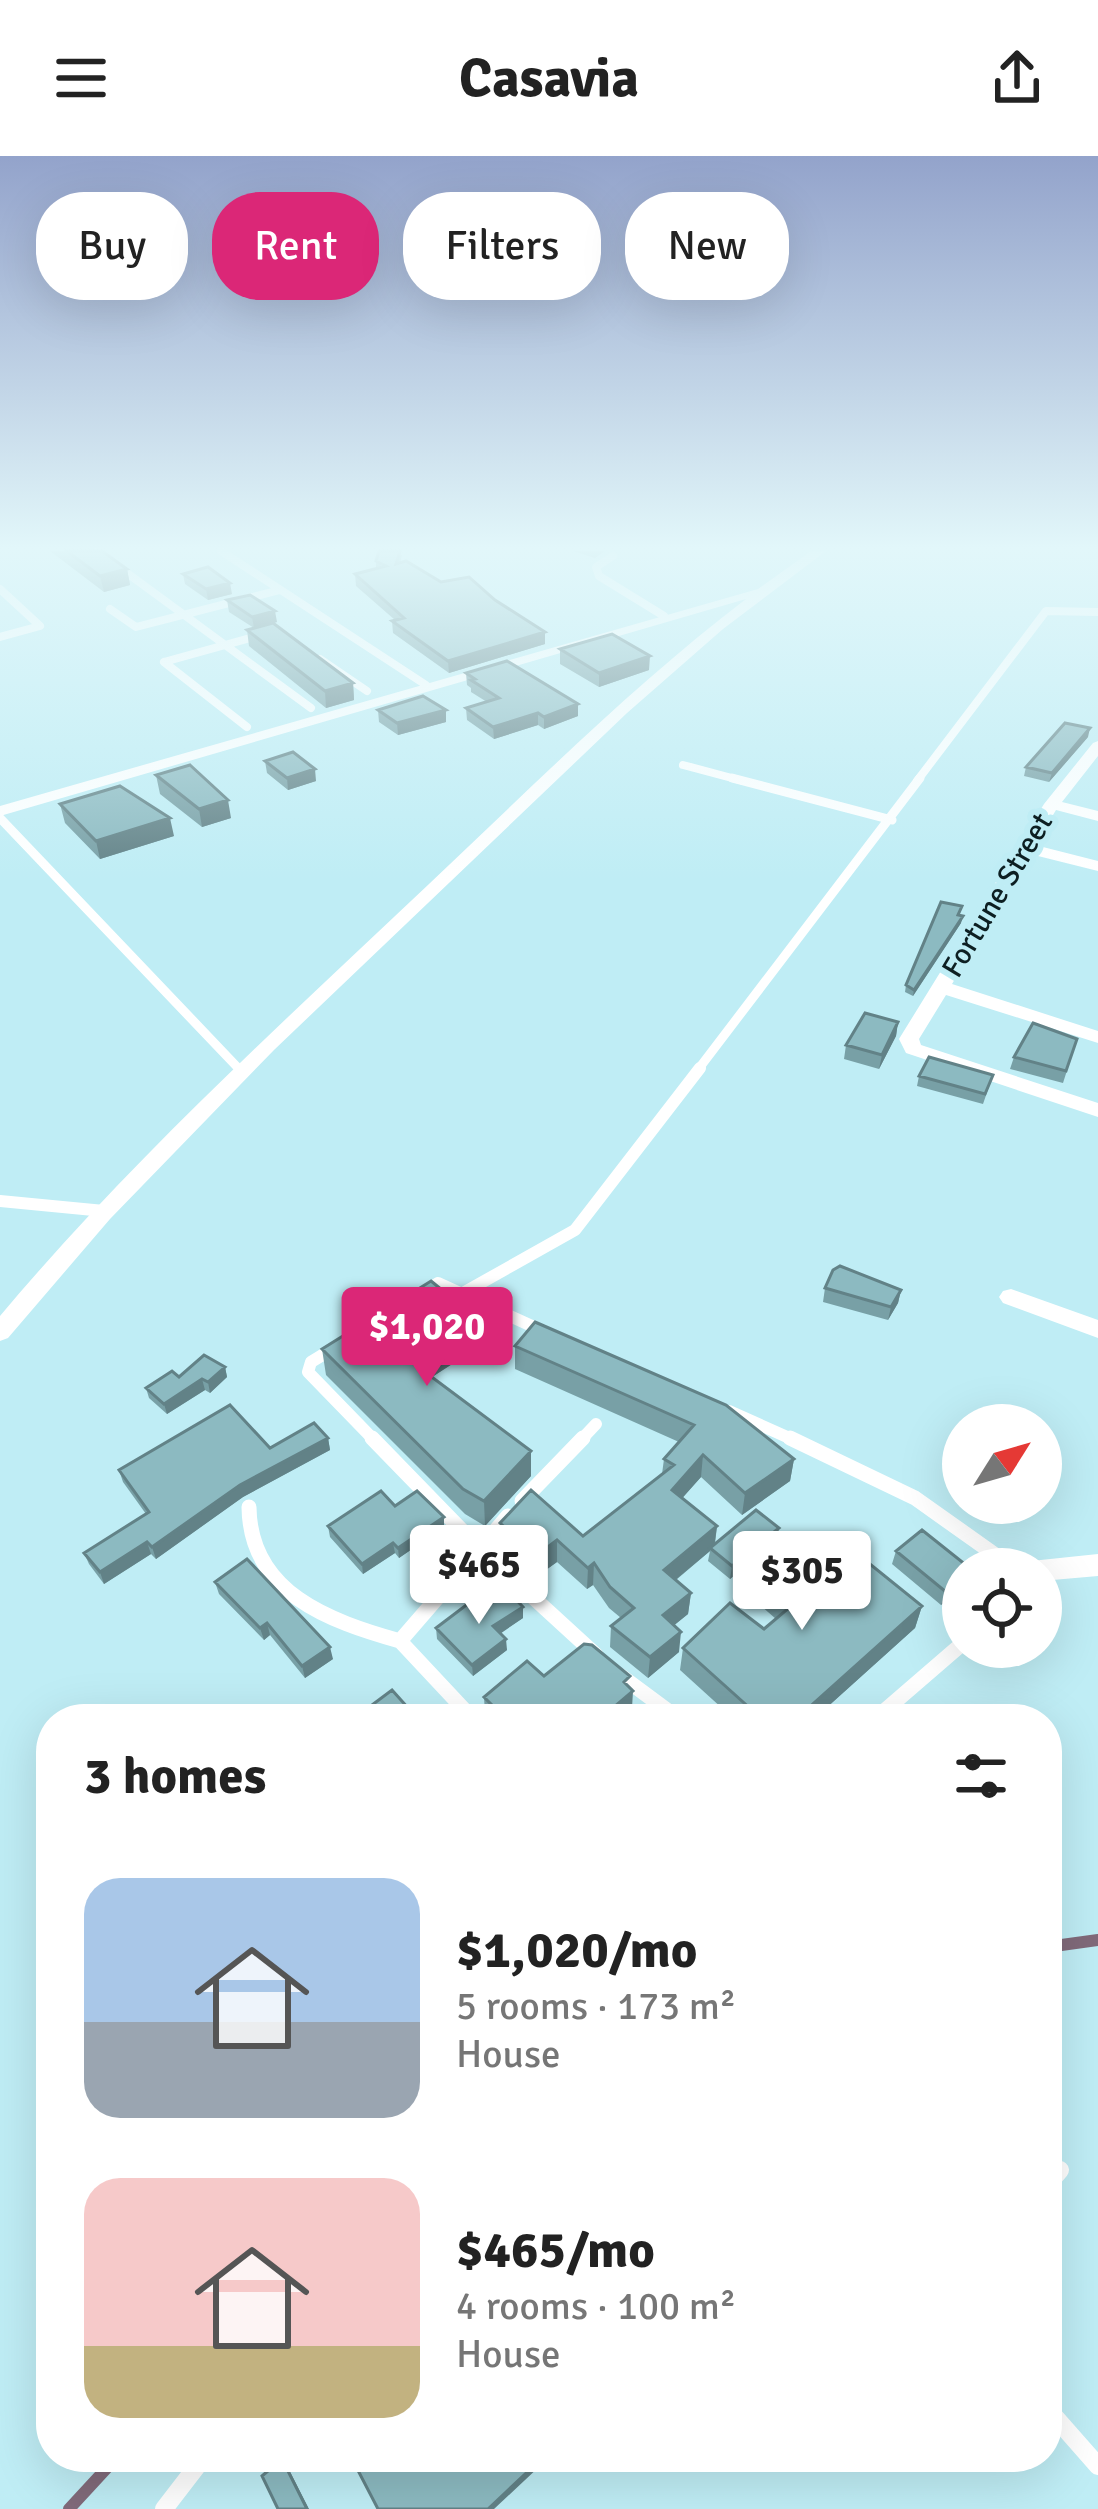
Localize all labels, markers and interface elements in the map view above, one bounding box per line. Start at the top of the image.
icon: menu [48,45,114,111]
text: Casavia [459,45,639,112]
icon: share [984,45,1050,111]
chip: Buy [36,192,188,300]
chip: Rent [212,192,379,300]
chip: Filters [403,192,601,300]
chip: New [625,192,789,300]
street label: Fortune Street [934,806,1061,984]
pin: $1,020 [329,1287,525,1389]
text: $1,020 [369,1302,485,1350]
north arrow [942,1404,1062,1524]
map controls [942,1404,1062,1668]
pin: $465 [408,1525,550,1627]
pin: $305 [731,1531,873,1633]
text: $465 [437,1540,521,1588]
text: $305 [760,1546,844,1594]
button: locate [942,1548,1062,1668]
icon: filters [948,1743,1014,1809]
text: 3 homes [84,1745,266,1808]
text: $1,020/mo [456,1919,697,1982]
icon: home [180,1926,324,2070]
text: 5 rooms · 173 m² [456,1982,736,2030]
text: House [456,2030,561,2078]
text: $465/mo [456,2219,655,2282]
icon: home [180,2226,324,2370]
text: 4 rooms · 100 m² [456,2282,736,2330]
text: House [456,2330,561,2378]

